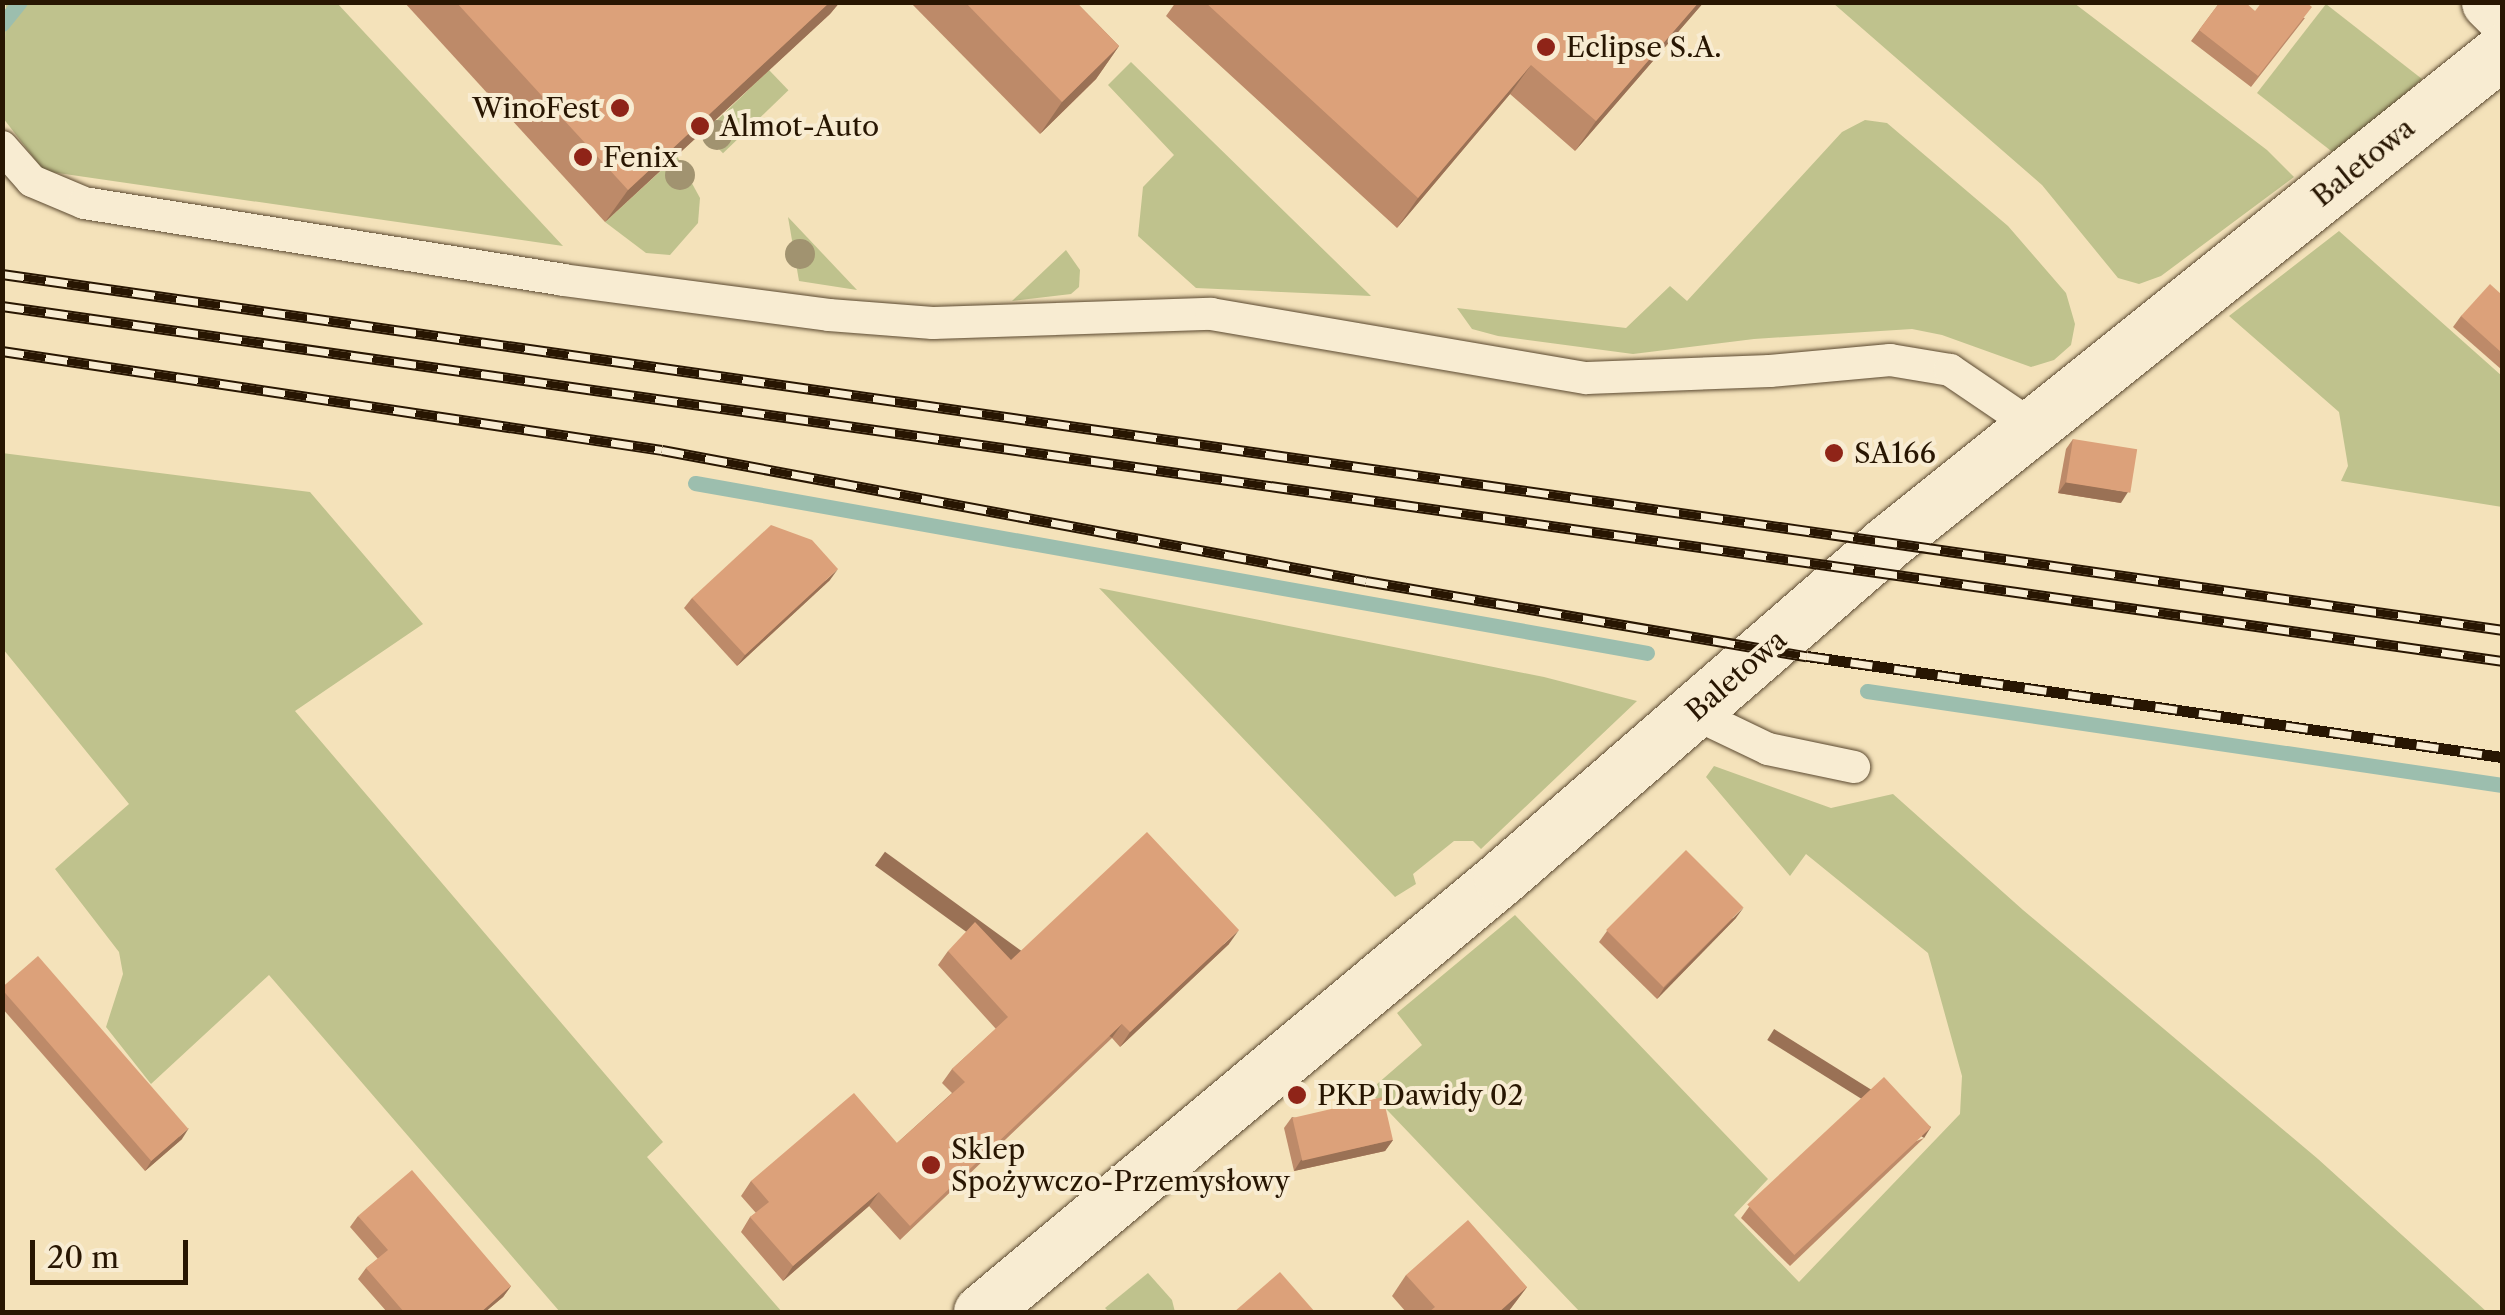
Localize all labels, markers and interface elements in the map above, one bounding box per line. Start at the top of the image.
place label: Eclipse S.A. [1566,30,1722,64]
marker: Eclipse S.A. [1535,36,1557,58]
place label: WinoFest [472,91,600,125]
marker: WinoFest [609,97,631,119]
place label: Almot-Auto [720,109,879,143]
street label: Baletowa [2305,111,2421,213]
marker: Almot-Auto [689,115,711,137]
place label: Fenix [603,140,678,174]
marker: Fenix [572,146,594,168]
place label: SA166 [1854,436,1936,470]
marker: SA166 [1823,442,1845,464]
street label: Baletowa [1679,622,1793,728]
place label: PKP Dawidy 02 [1317,1078,1525,1112]
marker: PKP Dawidy 02 [1286,1084,1308,1106]
place label: Sklep Spożywczo-Przemysłowy [951,1132,1290,1198]
marker: Sklep Spożywczo-Przemysłowy [920,1154,942,1176]
scale bar [35,1220,192,1282]
text: 20 m [47,1239,119,1276]

